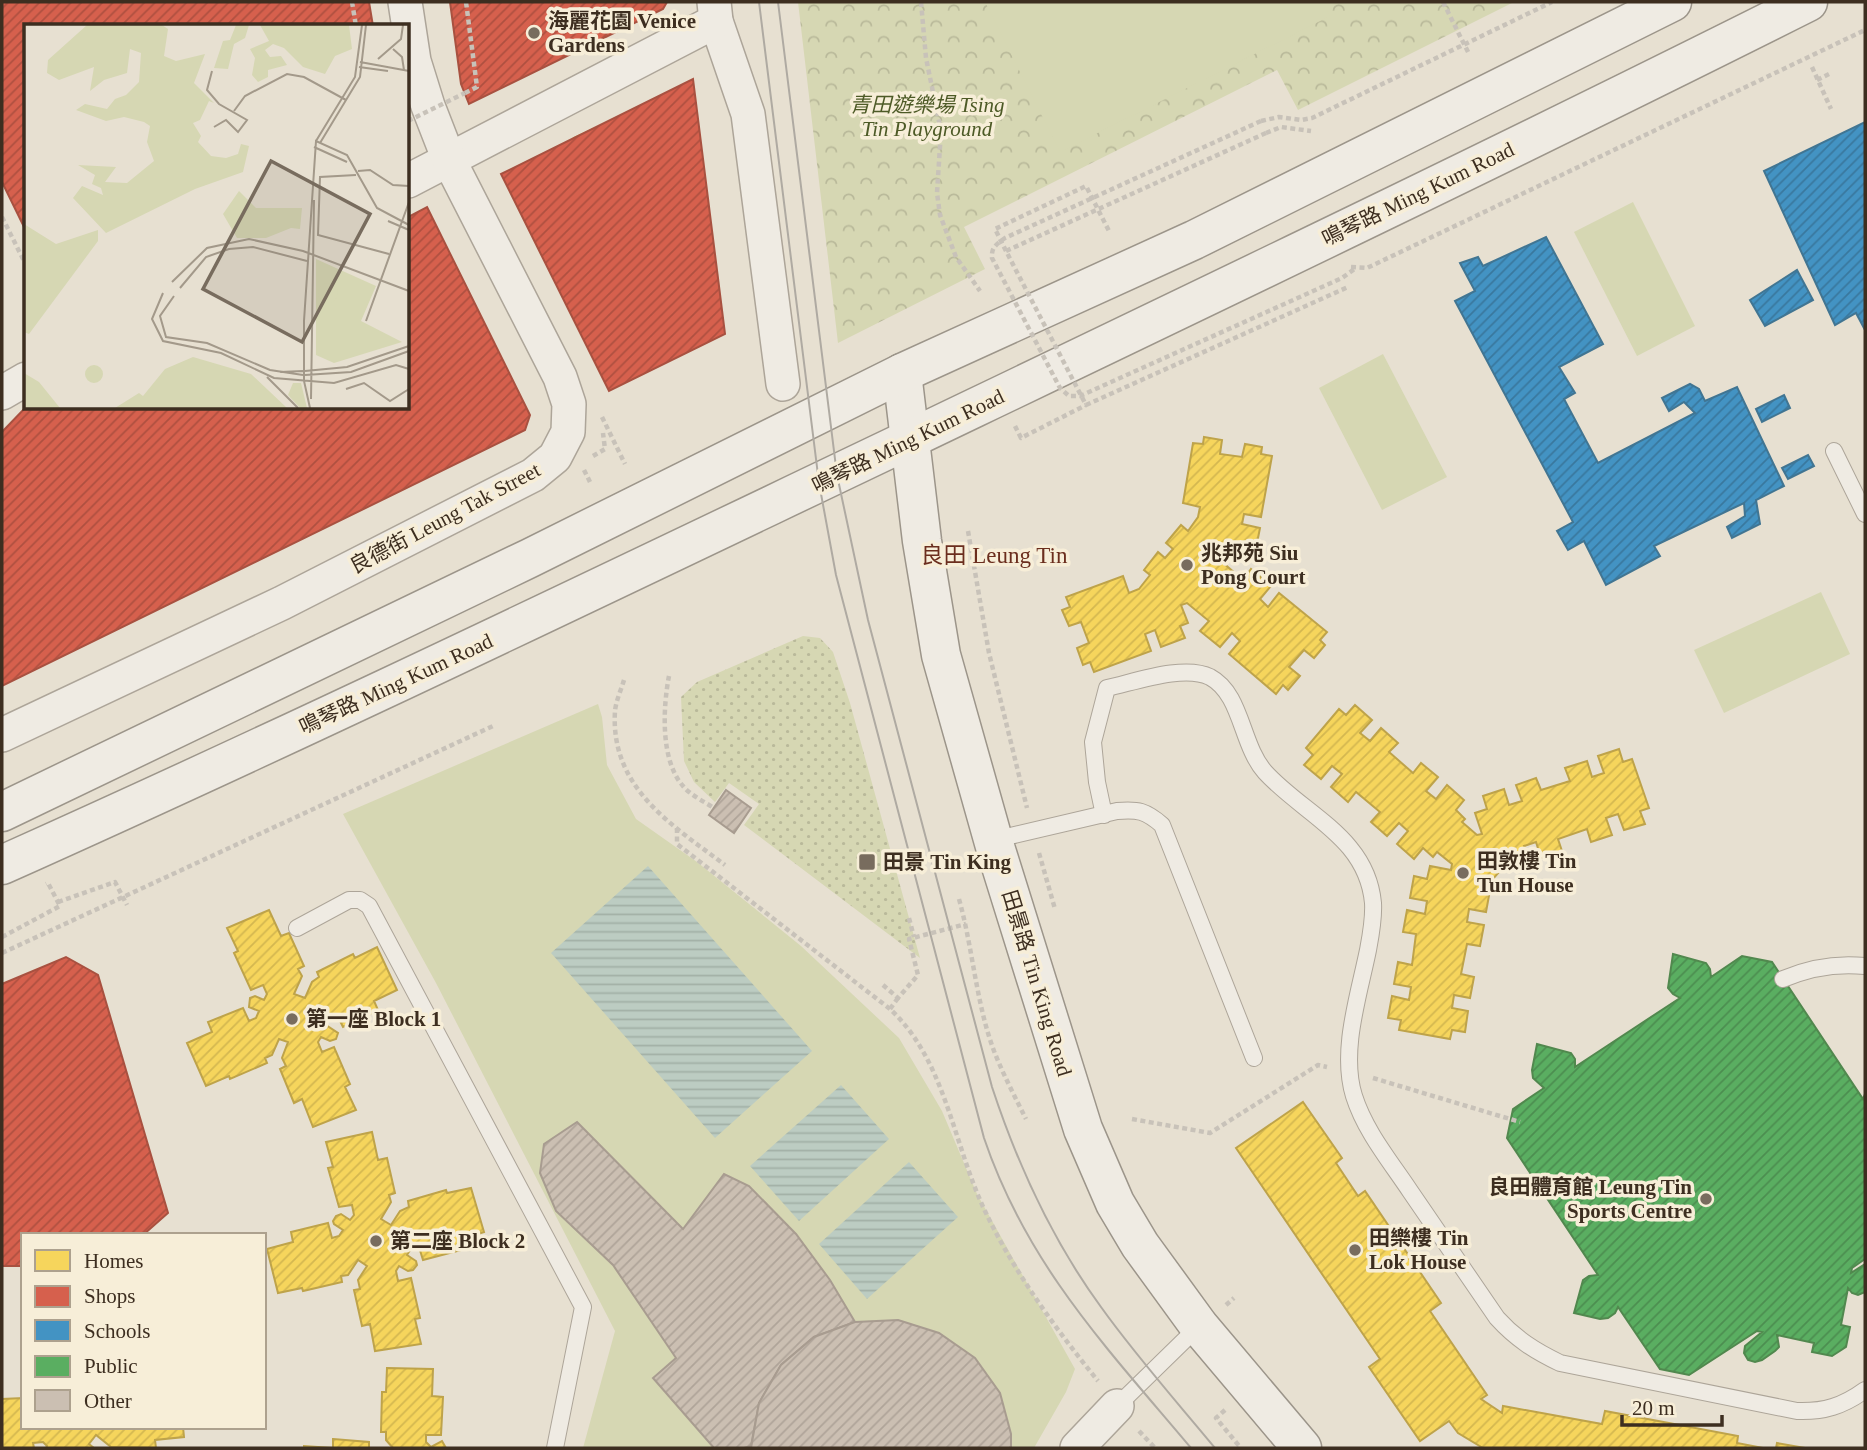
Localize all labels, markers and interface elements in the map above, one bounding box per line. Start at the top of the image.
place label: 海麗花園 Venice Gardens [548,9,696,57]
inset map [24,24,410,410]
marker: 海麗花園 Venice Gardens [526,25,542,41]
park label: 青田遊樂場 Tsing Tin Playground [849,93,1005,141]
street label: 鳴琴路 Ming Kum Road [1318,137,1518,251]
street label: 鳴琴路 Ming Kum Road [808,384,1008,498]
street label: 良德街 Leung Tak Street [346,458,544,578]
place label: 兆邦苑 Siu Pong Court [1201,541,1305,589]
district label: 良田 Leung Tin [921,543,1068,568]
marker: 兆邦苑 Siu Pong Court [1179,557,1195,573]
street label: 鳴琴路 Ming Kum Road [295,628,497,739]
place label: 田敦樓 Tin Tun House [1477,849,1577,897]
place label: 田景 Tin King [883,850,1011,874]
marker: 田景 Tin King [857,852,877,872]
marker: 田敦樓 Tin Tun House [1455,865,1471,881]
street label: 田景路 Tin King Road [997,887,1077,1080]
place label: 第一座 Block 1 [306,1007,441,1031]
marker: 第一座 Block 1 [284,1011,300,1027]
place label: 良田體育館 Leung Tin Sports Centre [1489,1175,1692,1223]
marker: 良田體育館 Leung Tin Sports Centre [1698,1191,1714,1207]
place label: 田樂樓 Tin Lok House [1369,1226,1469,1274]
place label: 第二座 Block 2 [390,1229,525,1253]
legend [21,1233,266,1429]
marker: 第二座 Block 2 [368,1233,384,1249]
marker: 田樂樓 Tin Lok House [1347,1242,1363,1258]
text: Homes [84,1249,144,1273]
text: Shops [84,1284,135,1308]
text: Schools [84,1319,151,1343]
text: Public [84,1354,138,1378]
scale bar [1622,1384,1722,1428]
text: Other [84,1389,132,1413]
text: 20 m [1632,1396,1675,1420]

